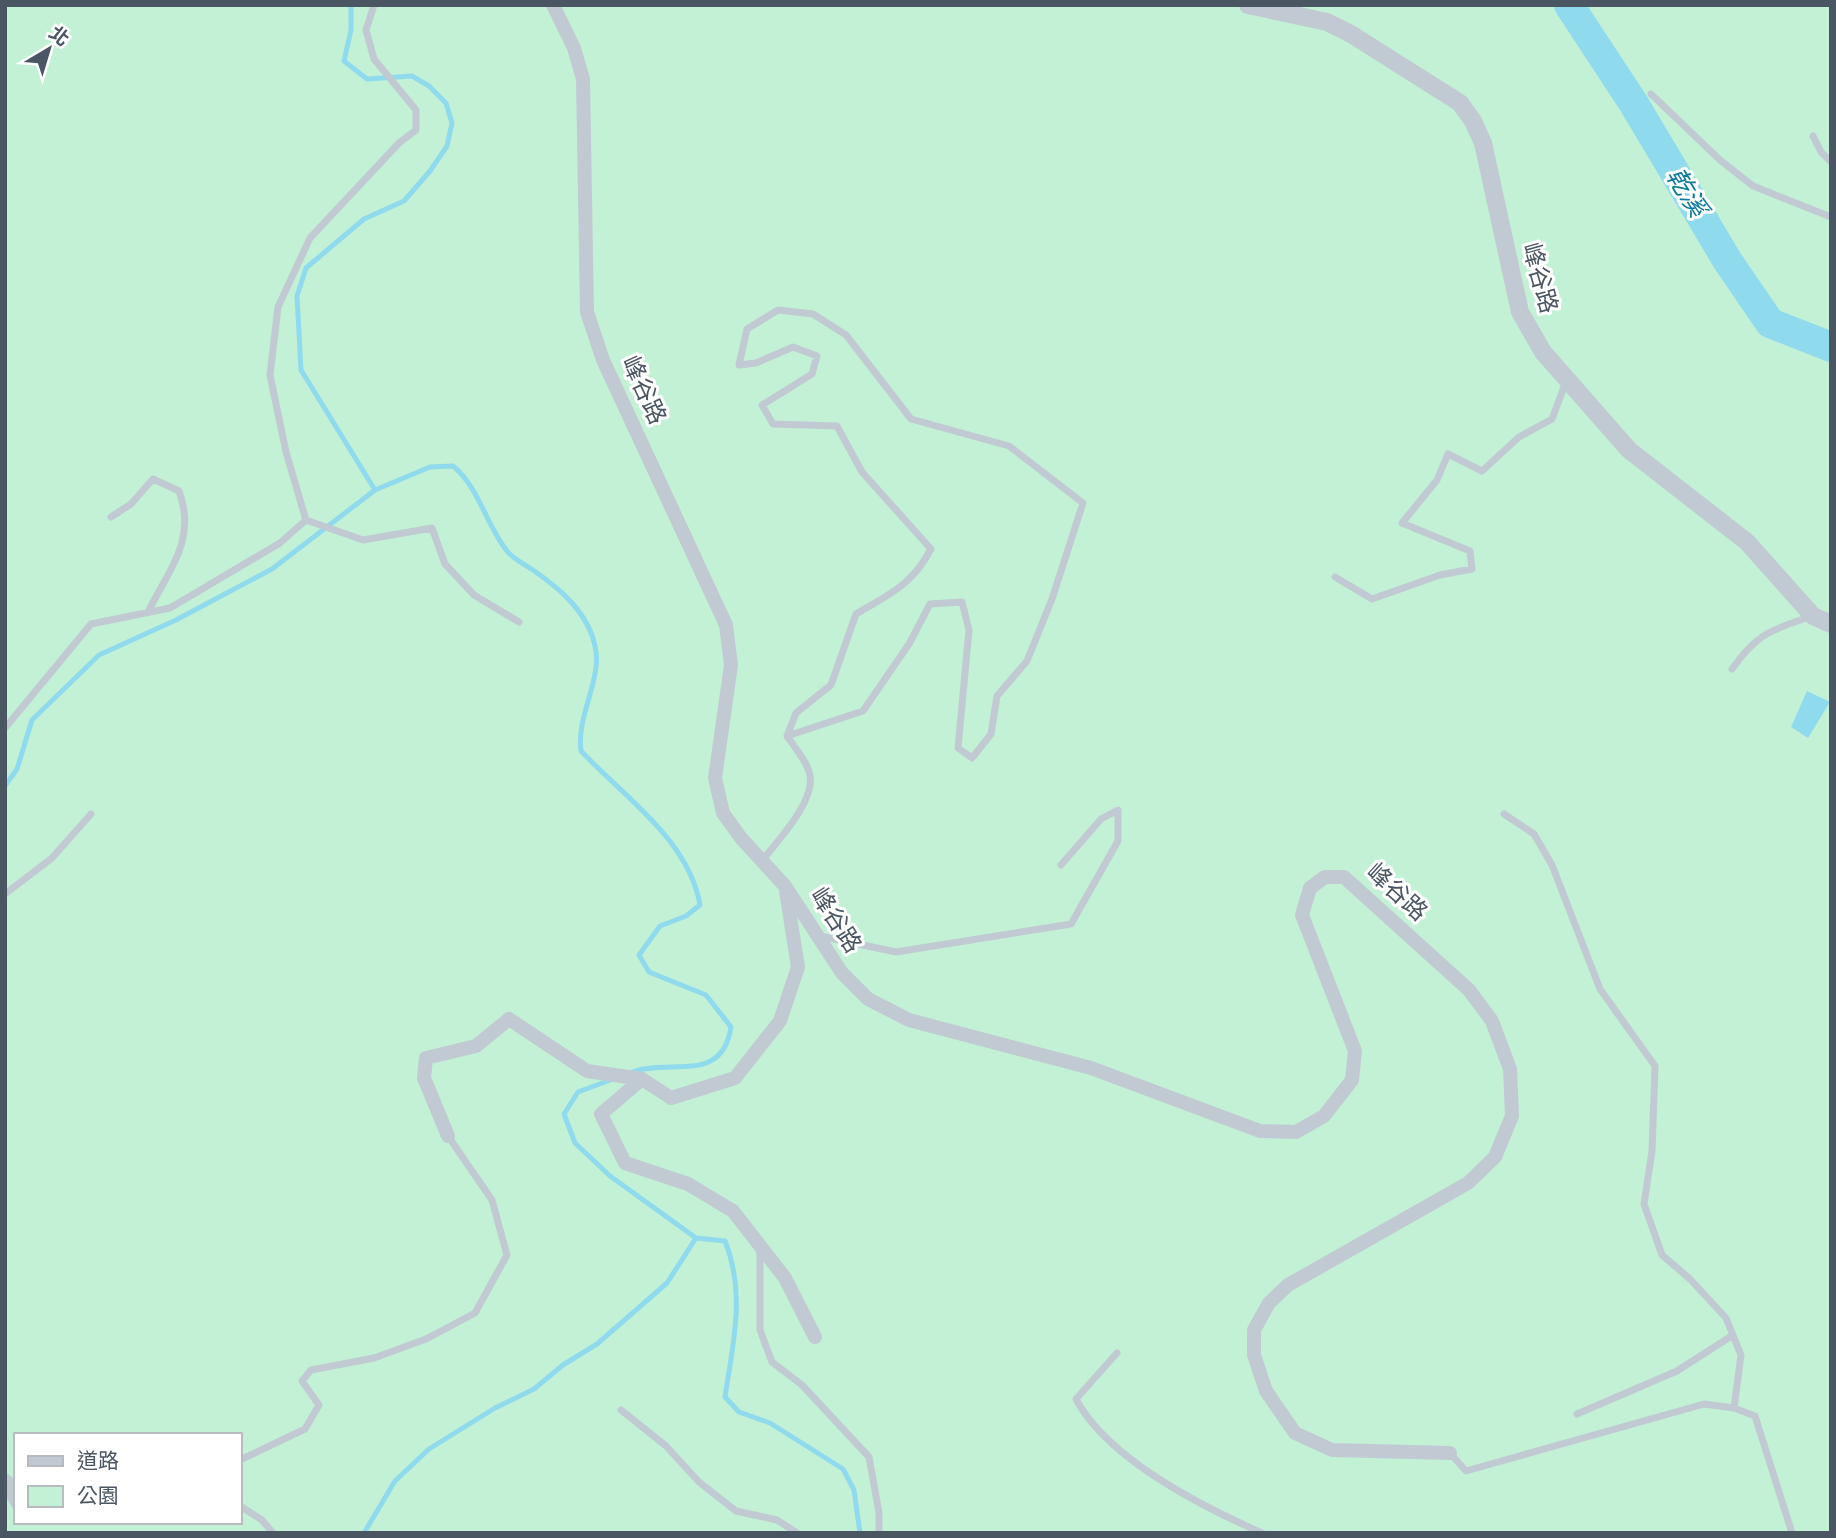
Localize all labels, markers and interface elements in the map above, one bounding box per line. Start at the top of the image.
north arrow [14,14,84,84]
text: 北 [44,20,74,52]
water label: 乾溪 [1659,161,1717,226]
street label: 峰谷路 [1516,239,1565,317]
street label: 峰谷路 [615,351,674,429]
street label: 峰谷路 [1360,856,1434,927]
street label: 峰谷路 [804,881,869,958]
legend [14,1433,242,1524]
text: 道路 [77,1447,119,1474]
text: 公園 [77,1482,119,1509]

